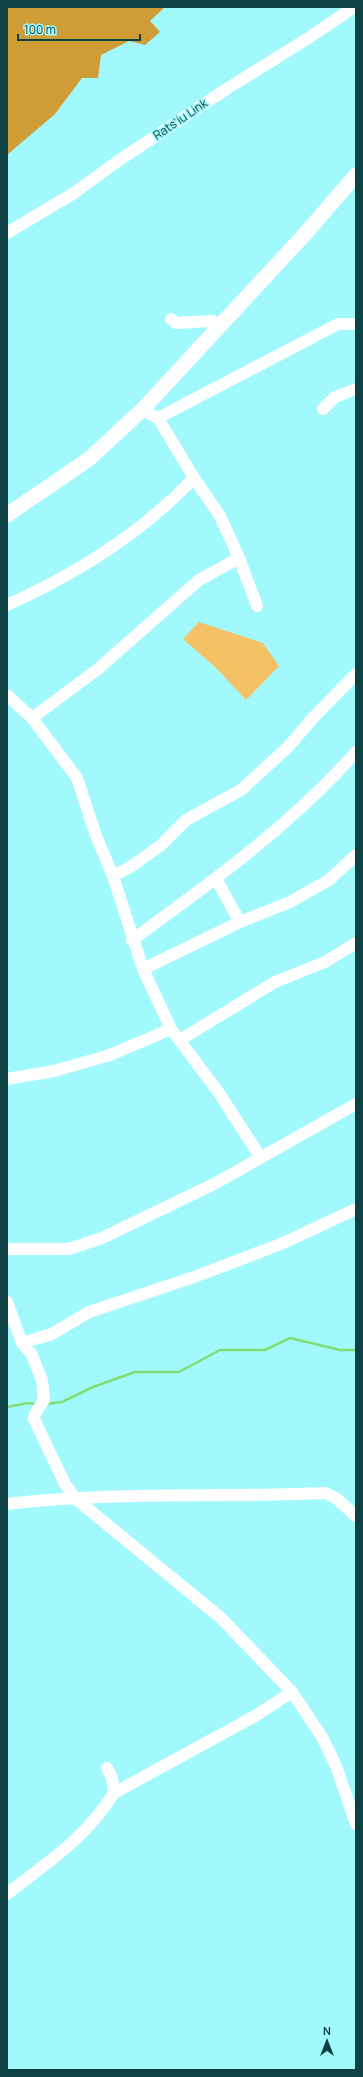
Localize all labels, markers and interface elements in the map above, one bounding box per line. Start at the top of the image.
scale bar [18,16,140,42]
text: 100 m [24,21,56,38]
street label: Rats'iu Link [149,94,211,143]
north arrow [307,2021,347,2061]
text: N [323,2023,331,2038]

